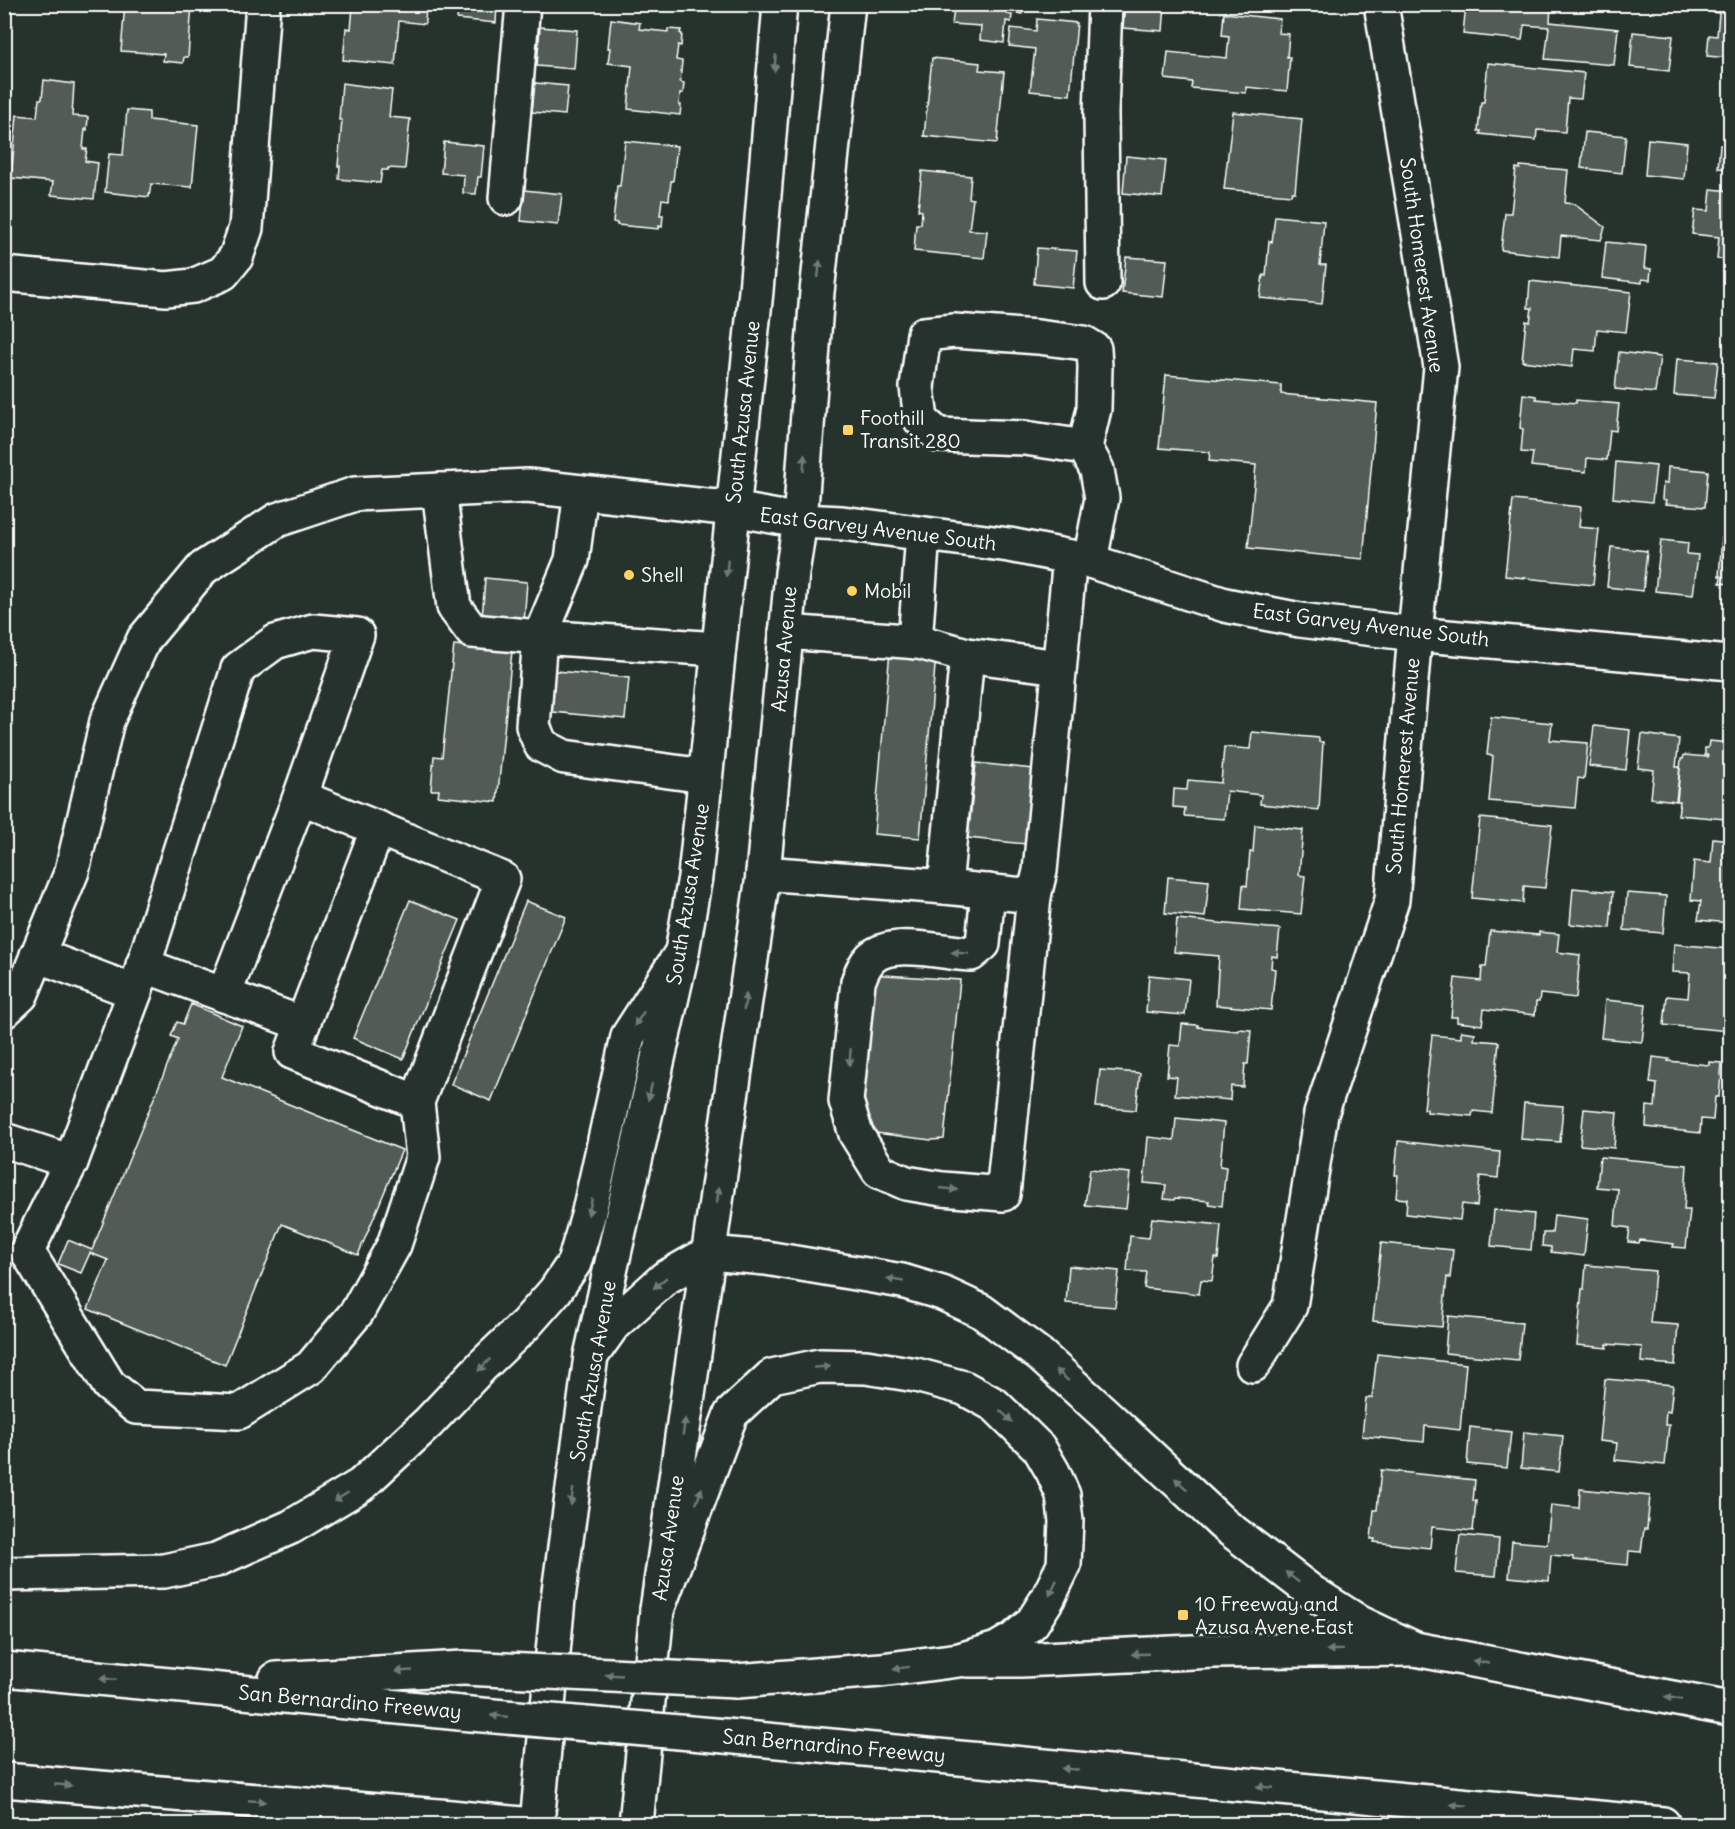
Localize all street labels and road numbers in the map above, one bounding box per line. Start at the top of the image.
street label: South Homerest Avenue [1395,156,1450,374]
street label: South Azusa Avenue [720,319,765,504]
street label: East Garvey Avenue South [758,502,998,555]
street label: Azusa Avenue [766,585,801,713]
street label: East Garvey Avenue South [1251,598,1491,651]
street label: South Homerest Avenue [1381,657,1424,875]
street label: South Azusa Avenue [661,801,714,986]
street label: South Azusa Avenue [564,1278,621,1463]
street label: Azusa Avenue [646,1474,689,1602]
street label: San Bernardino Freeway [238,1679,463,1724]
street label: San Bernardino Freeway [722,1723,947,1768]

